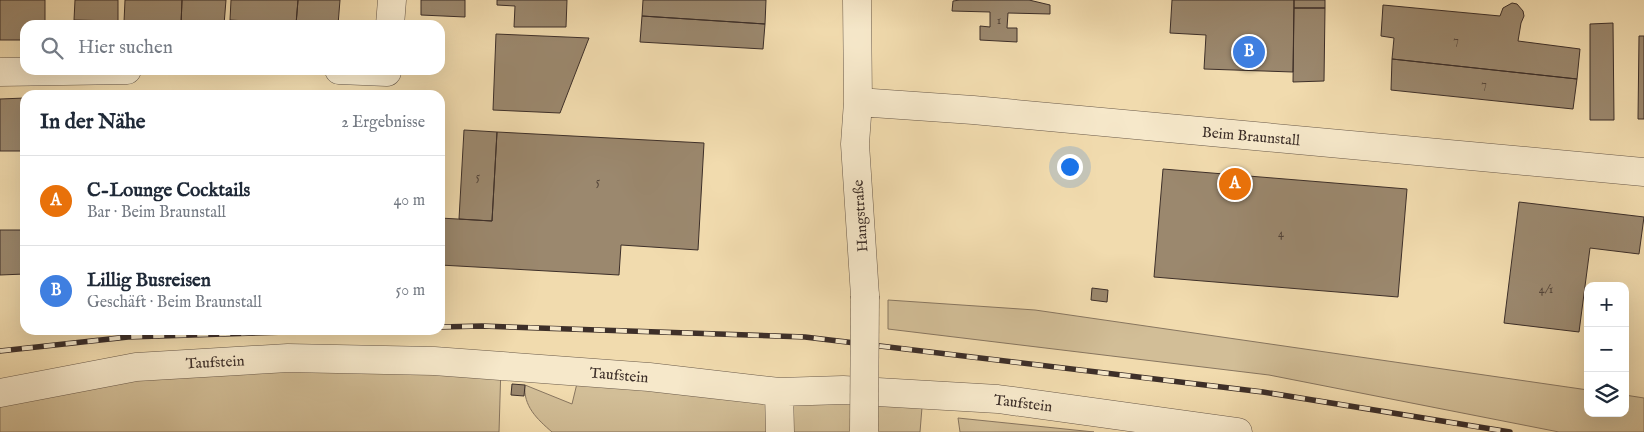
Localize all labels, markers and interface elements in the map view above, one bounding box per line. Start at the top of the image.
house number: 1 [997,13,1001,28]
search box [20,20,445,75]
pin: B [1233,33,1265,71]
house number: 7 [1453,33,1459,48]
icon: search [38,34,66,62]
text: Hier suchen [78,36,173,60]
house number: 7 [1481,77,1487,92]
text: In der Nähe [40,109,146,136]
text: 2 Ergebnisse [341,113,425,133]
street label: Beim Braunstall [1201,123,1302,150]
your location [1057,154,1083,180]
pin: A [1219,165,1251,203]
house number: 5 [476,169,481,184]
house number: 5 [596,174,601,189]
text: C-Lounge Cocktails [87,179,250,203]
street label: Hangstraße [848,179,873,253]
text: A [51,191,61,211]
text: 40 m [393,191,425,211]
text: Bar · Beim Braunstall [87,203,226,223]
house number: 4 [1278,226,1284,241]
text: Lillig Busreisen [87,269,211,293]
text: B [51,281,61,301]
text: 50 m [396,281,425,301]
house number: 4/1 [1539,282,1553,297]
map controls [1584,282,1629,417]
button: + [1584,282,1629,327]
text: Geschäft · Beim Braunstall [87,293,262,313]
button: − [1584,327,1629,372]
street label: Taufstein [185,351,245,374]
street label: Taufstein [589,363,649,388]
button: layers [1584,372,1629,417]
street label: Taufstein [993,390,1053,417]

